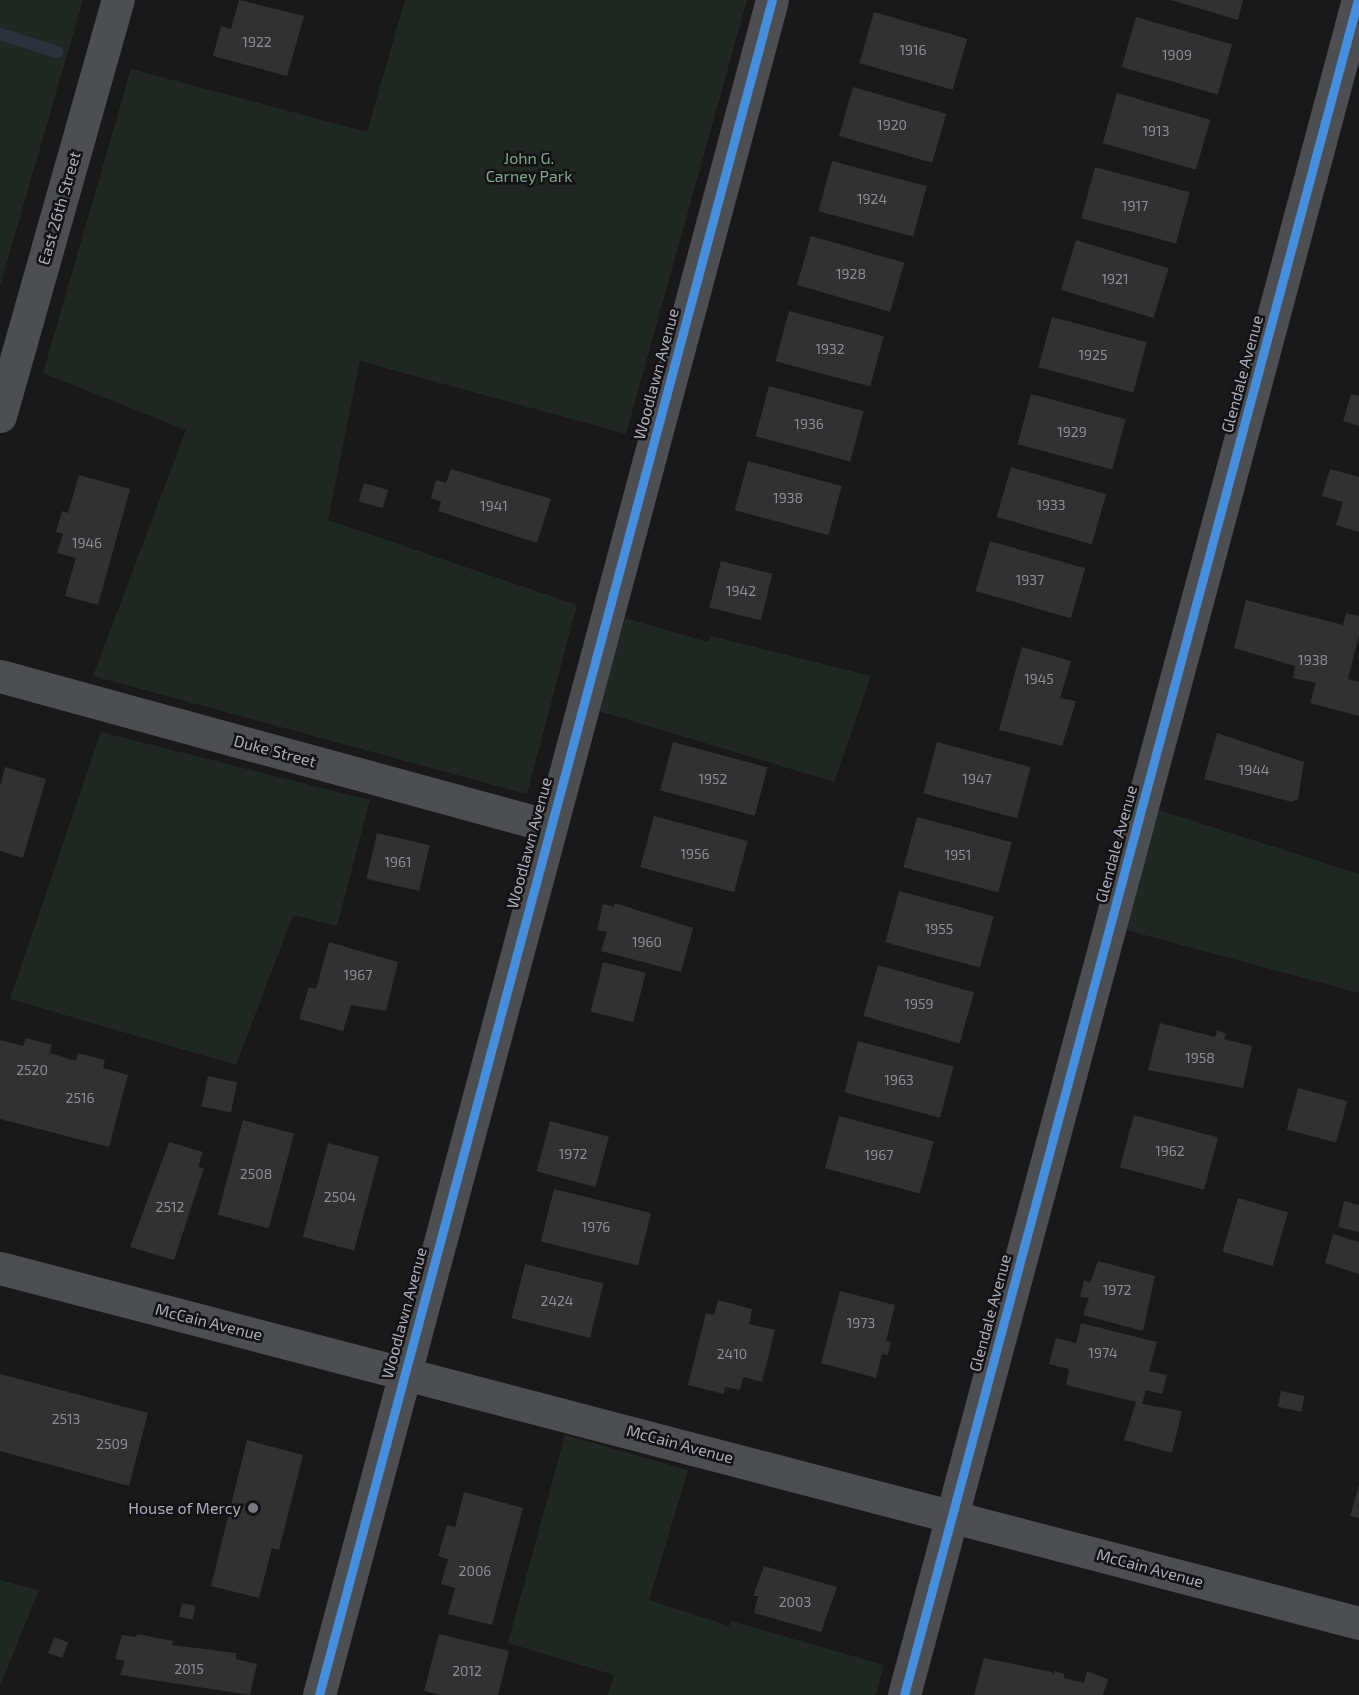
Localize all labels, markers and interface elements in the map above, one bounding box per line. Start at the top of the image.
house number: 1922 [242,34,272,50]
house number: 1916 [899,42,927,58]
house number: 1909 [1162,47,1192,63]
house number: 1920 [877,117,907,133]
house number: 1913 [1143,123,1169,139]
park label: John G. Carney Park [486,148,572,186]
street label: East 26th Street [34,149,84,267]
house number: 1924 [857,191,887,207]
house number: 1917 [1122,198,1148,214]
house number: 1928 [836,266,866,282]
house number: 1921 [1101,271,1129,287]
street label: Woodlawn Avenue [629,306,683,442]
street label: Glendale Avenue [1217,313,1267,435]
house number: 1932 [815,341,845,357]
house number: 1925 [1079,347,1107,363]
house number: 1936 [794,416,824,432]
house number: 1929 [1057,424,1087,440]
house number: 1938 [773,490,803,506]
house number: 1933 [1036,497,1066,513]
house number: 1941 [480,498,508,514]
house number: 1946 [72,535,102,551]
house number: 1937 [1016,572,1044,588]
house number: 1942 [726,583,756,599]
house number: 1938 [1298,652,1328,668]
house number: 1945 [1024,671,1054,687]
street label: Duke Street [232,731,318,771]
house number: 1944 [1239,762,1269,778]
house number: 1952 [699,771,727,787]
house number: 1947 [962,771,992,787]
street label: Woodlawn Avenue [502,775,556,911]
street label: Glendale Avenue [1091,783,1141,905]
house number: 1956 [680,846,710,862]
house number: 1951 [945,847,971,863]
house number: 1961 [384,854,412,870]
house number: 1955 [925,921,953,937]
house number: 1960 [632,934,662,950]
house number: 1967 [344,967,372,983]
house number: 1959 [904,996,934,1012]
house number: 1958 [1185,1050,1215,1066]
house number: 2520 [16,1062,48,1078]
house number: 1963 [884,1072,914,1088]
house number: 2516 [66,1090,94,1106]
house number: 1962 [1155,1143,1185,1159]
house number: 1972 [559,1146,587,1162]
house number: 1967 [865,1147,893,1163]
house number: 2508 [240,1166,272,1182]
house number: 2504 [324,1189,356,1205]
house number: 2512 [156,1199,184,1215]
house number: 1976 [582,1219,610,1235]
street label: Woodlawn Avenue [377,1245,431,1381]
street label: Glendale Avenue [965,1252,1015,1374]
house number: 1972 [1103,1282,1131,1298]
house number: 2424 [541,1293,573,1309]
street label: McCain Avenue [153,1299,265,1345]
house number: 1973 [847,1315,875,1331]
house number: 1974 [1088,1345,1118,1361]
house number: 2410 [717,1346,747,1362]
house number: 2513 [52,1411,80,1427]
street label: McCain Avenue [624,1420,736,1468]
house number: 2509 [96,1436,128,1452]
place label: House of Mercy [128,1498,241,1518]
marker: House of Mercy [246,1501,260,1515]
street label: McCain Avenue [1094,1544,1206,1592]
house number: 2006 [459,1563,491,1579]
house number: 2003 [779,1594,811,1610]
house number: 2015 [174,1661,204,1677]
house number: 2012 [452,1663,482,1679]

